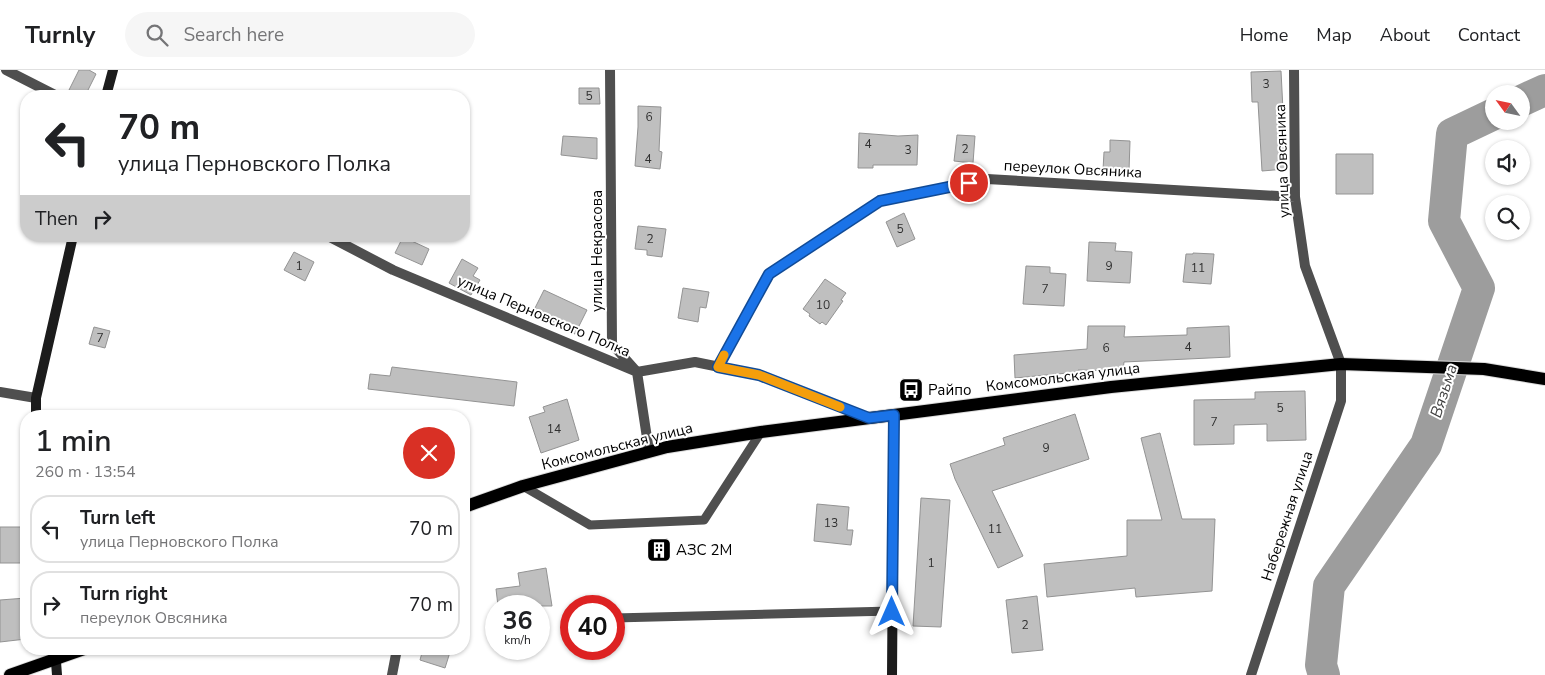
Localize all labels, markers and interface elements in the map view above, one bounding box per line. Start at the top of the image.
search box [125,12,475,57]
text: Turnly [25,19,95,51]
icon: search [143,21,171,49]
text: Search here [183,22,284,48]
text: Home [1240,23,1288,47]
text: Map [1316,23,1352,47]
text: About [1380,23,1430,47]
text: Contact [1458,23,1520,47]
house number: 3 [1262,76,1270,92]
north arrow [1485,85,1530,130]
map controls [1485,85,1530,240]
house number: 5 [585,88,593,104]
text: 70 m [118,104,200,151]
street label: улица Овсяника [1270,104,1294,218]
house number: 6 [645,109,653,125]
icon: left [35,110,100,175]
house number: 4 [864,136,872,152]
button: sound [1485,140,1530,185]
house number: 2 [961,141,969,157]
house number: 3 [904,142,912,158]
text: улица Перновского Полка [118,149,391,179]
house number: 4 [644,151,652,167]
street label: переулок Овсяника [1003,155,1143,183]
pin [948,162,990,204]
icon: arrive [955,169,983,197]
street label: улица Некрасова [587,190,607,312]
button: search [1485,195,1530,240]
icon: right [88,205,116,233]
text: Then [35,206,78,232]
house number: 5 [896,221,904,237]
house number: 2 [646,231,654,247]
house number: 1 [295,258,303,274]
house number: 9 [1105,258,1113,274]
house number: 11 [1191,260,1205,276]
street label: улица Перновского Полка [454,270,634,362]
house number: 7 [1041,281,1049,297]
house number: 10 [816,297,830,313]
house number: 7 [96,330,104,346]
house number: 4 [1184,339,1192,355]
house number: 6 [1102,340,1110,356]
street label: Комсомольская улица [985,358,1141,396]
water label: Вязьма [1425,361,1463,421]
bus stop icon: Райпо [898,377,924,403]
place label: Райпо [928,380,971,400]
house number: 5 [1276,400,1284,416]
house number: 7 [1210,414,1218,430]
street label: Комсомольская улица [539,418,695,474]
text: 1 min [35,421,111,462]
house number: 14 [547,421,561,437]
button: close [403,427,455,479]
house number: 9 [1042,440,1050,456]
street label: Набережная улица [1257,448,1317,584]
text: 260 m · 13:54 [35,461,136,483]
text: Turn left [80,505,155,531]
icon: left [37,515,65,543]
house number: 13 [824,515,838,531]
text: 70 m [409,516,453,542]
house number: 11 [988,521,1002,537]
text: улица Перновского Полка [80,531,279,553]
building icon: АЗС 2М [646,537,672,563]
place label: АЗС 2М [676,540,732,560]
house number: 1 [927,555,935,571]
text: Turn right [80,581,167,607]
position arrow [865,585,917,637]
icon: right [37,591,65,619]
text: 70 m [409,592,453,618]
speed limit sign: 40 [560,595,625,660]
text: 36 [502,604,533,638]
text: переулок Овсяника [80,607,228,629]
house number: 2 [1021,617,1029,633]
text: km/h [504,632,531,648]

